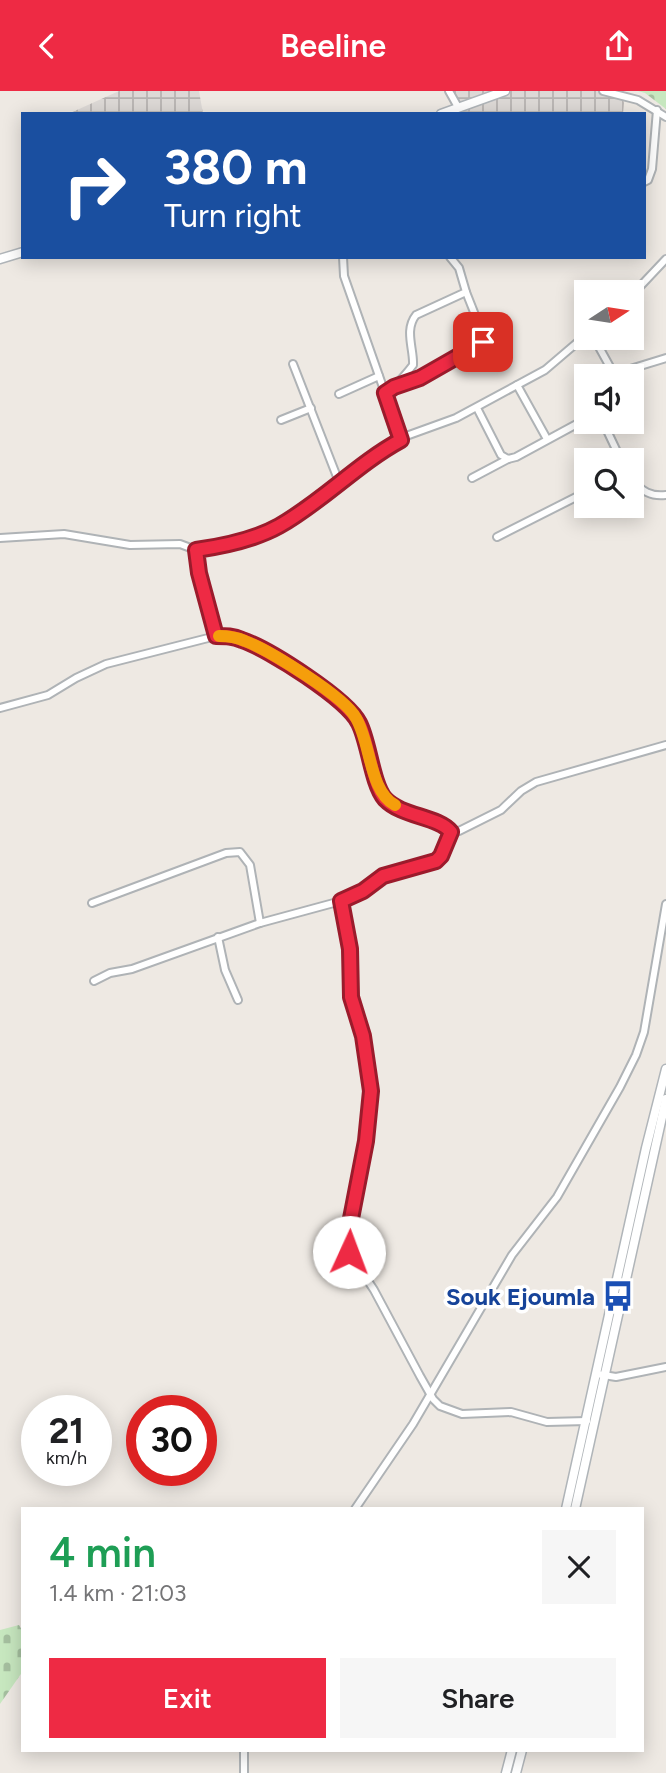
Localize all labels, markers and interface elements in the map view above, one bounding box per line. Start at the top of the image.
icon: back [28,27,66,65]
text: Beeline [280,27,386,65]
icon: share [600,27,638,65]
text: 380 m [164,137,307,196]
icon: right [49,140,140,231]
text: Turn right [164,197,302,235]
north arrow [574,280,644,350]
map controls [574,280,644,518]
pin [453,312,513,372]
icon: arrive [464,323,502,361]
button: sound [574,364,644,434]
button: search [574,448,644,518]
position arrow [312,1215,386,1289]
bus stop icon: Souk Ejoumla [601,1279,635,1313]
place label: Souk Ejoumla [446,1282,595,1311]
speed limit sign: 30 [126,1395,217,1486]
text: 21 [49,1410,84,1452]
text: km/h [46,1447,87,1469]
text: 4 min [49,1527,156,1578]
button: close [542,1530,616,1604]
text: 1.4 km · 21:03 [49,1579,187,1607]
button: Exit [49,1658,326,1738]
button: Share [340,1658,616,1738]

